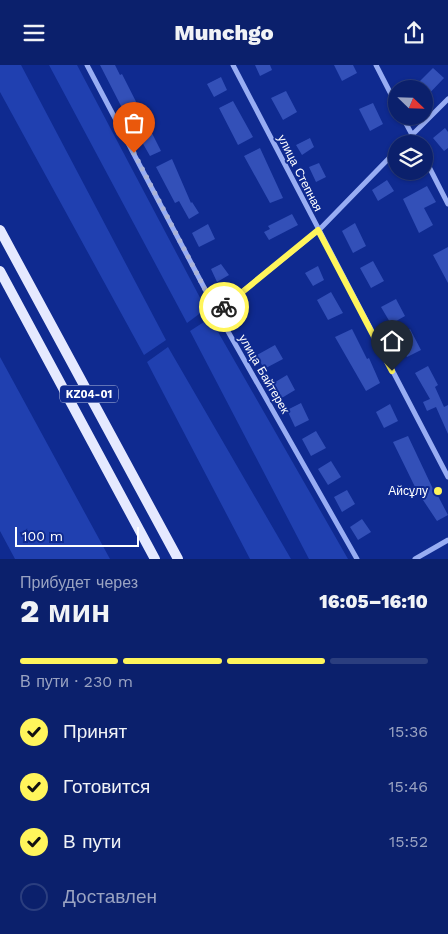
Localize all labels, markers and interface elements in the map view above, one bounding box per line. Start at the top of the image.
icon: menu [20,19,48,47]
icon: share [400,19,428,47]
text: Munchgo [174,20,274,45]
north arrow [388,80,432,125]
map controls [388,80,433,180]
pin [113,102,155,153]
icon: bag [120,109,148,137]
street label: улица Степная [275,132,325,214]
button: layers [388,135,433,180]
courier [199,282,249,332]
icon: bike [210,293,238,321]
pin [371,320,413,371]
icon: home [378,327,406,355]
street label: улица Байтерек [236,332,293,417]
road number: KZ04-01 [60,385,118,403]
place label: Айсұлу [388,484,428,498]
marker: Айсұлу [432,485,444,497]
scale bar [15,524,139,547]
text: 100 m [22,528,63,544]
text: Прибудет через [20,573,138,592]
text: 16:05–16:10 [319,590,428,613]
text: 2 мин [20,592,110,630]
text: В пути · 230 m [20,672,133,691]
icon: check [20,718,48,746]
text: Принят [63,720,127,743]
text: 15:36 [389,722,428,741]
icon: check [20,773,48,801]
text: Готовится [63,775,150,798]
text: 15:46 [388,777,428,796]
icon: check [20,828,48,856]
text: В пути [63,830,121,853]
text: 15:52 [389,832,428,851]
text: Доставлен [63,885,157,908]

